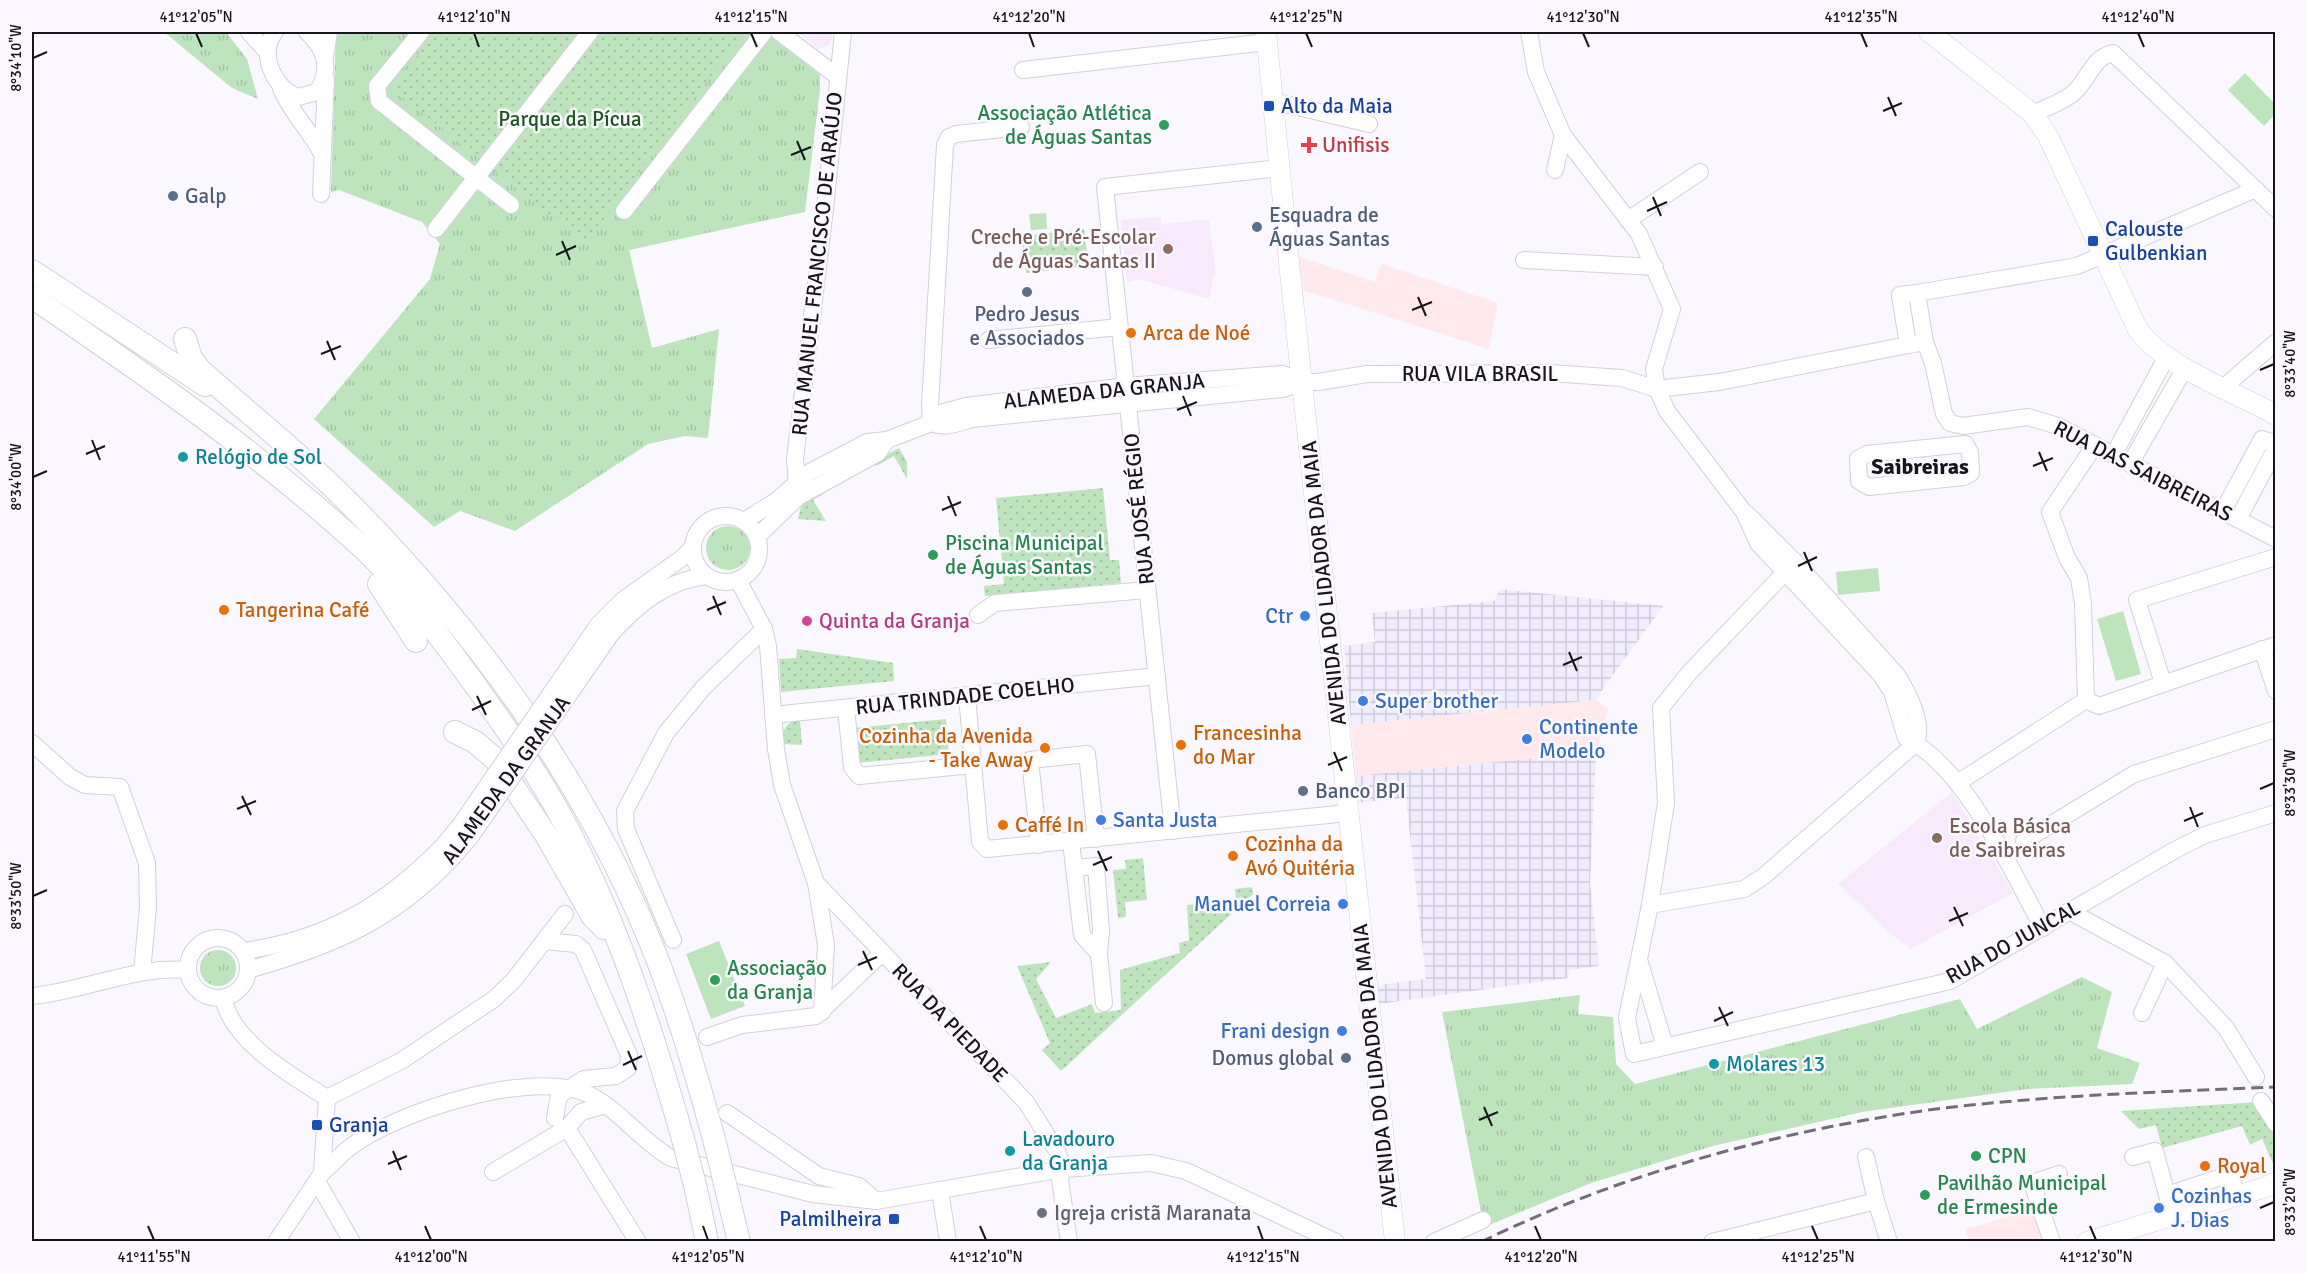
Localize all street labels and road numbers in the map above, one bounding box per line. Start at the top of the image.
street label: RUA MANUEL FRANCISCO DE ARAÚJO [786,91,848,437]
street label: RUA VILA BRASIL [1402,361,1559,387]
street label: ALAMEDA DA GRANJA [1002,368,1206,414]
street label: RUA DAS SAIBREIRAS [2049,415,2237,527]
street label: RUA JOSÉ RÉGIO [1118,432,1160,586]
street label: AVENIDA DO LIDADOR DA MAIA [1296,439,1352,727]
street label: RUA TRINDADE COELHO [854,672,1076,720]
street label: ALAMEDA DA GRANJA [436,691,576,869]
street label: RUA DO JUNCAL [1941,894,2085,990]
street label: AVENIDA DO LIDADOR DA MAIA [1347,922,1403,1210]
street label: RUA DA PIEDADE [887,958,1013,1088]

